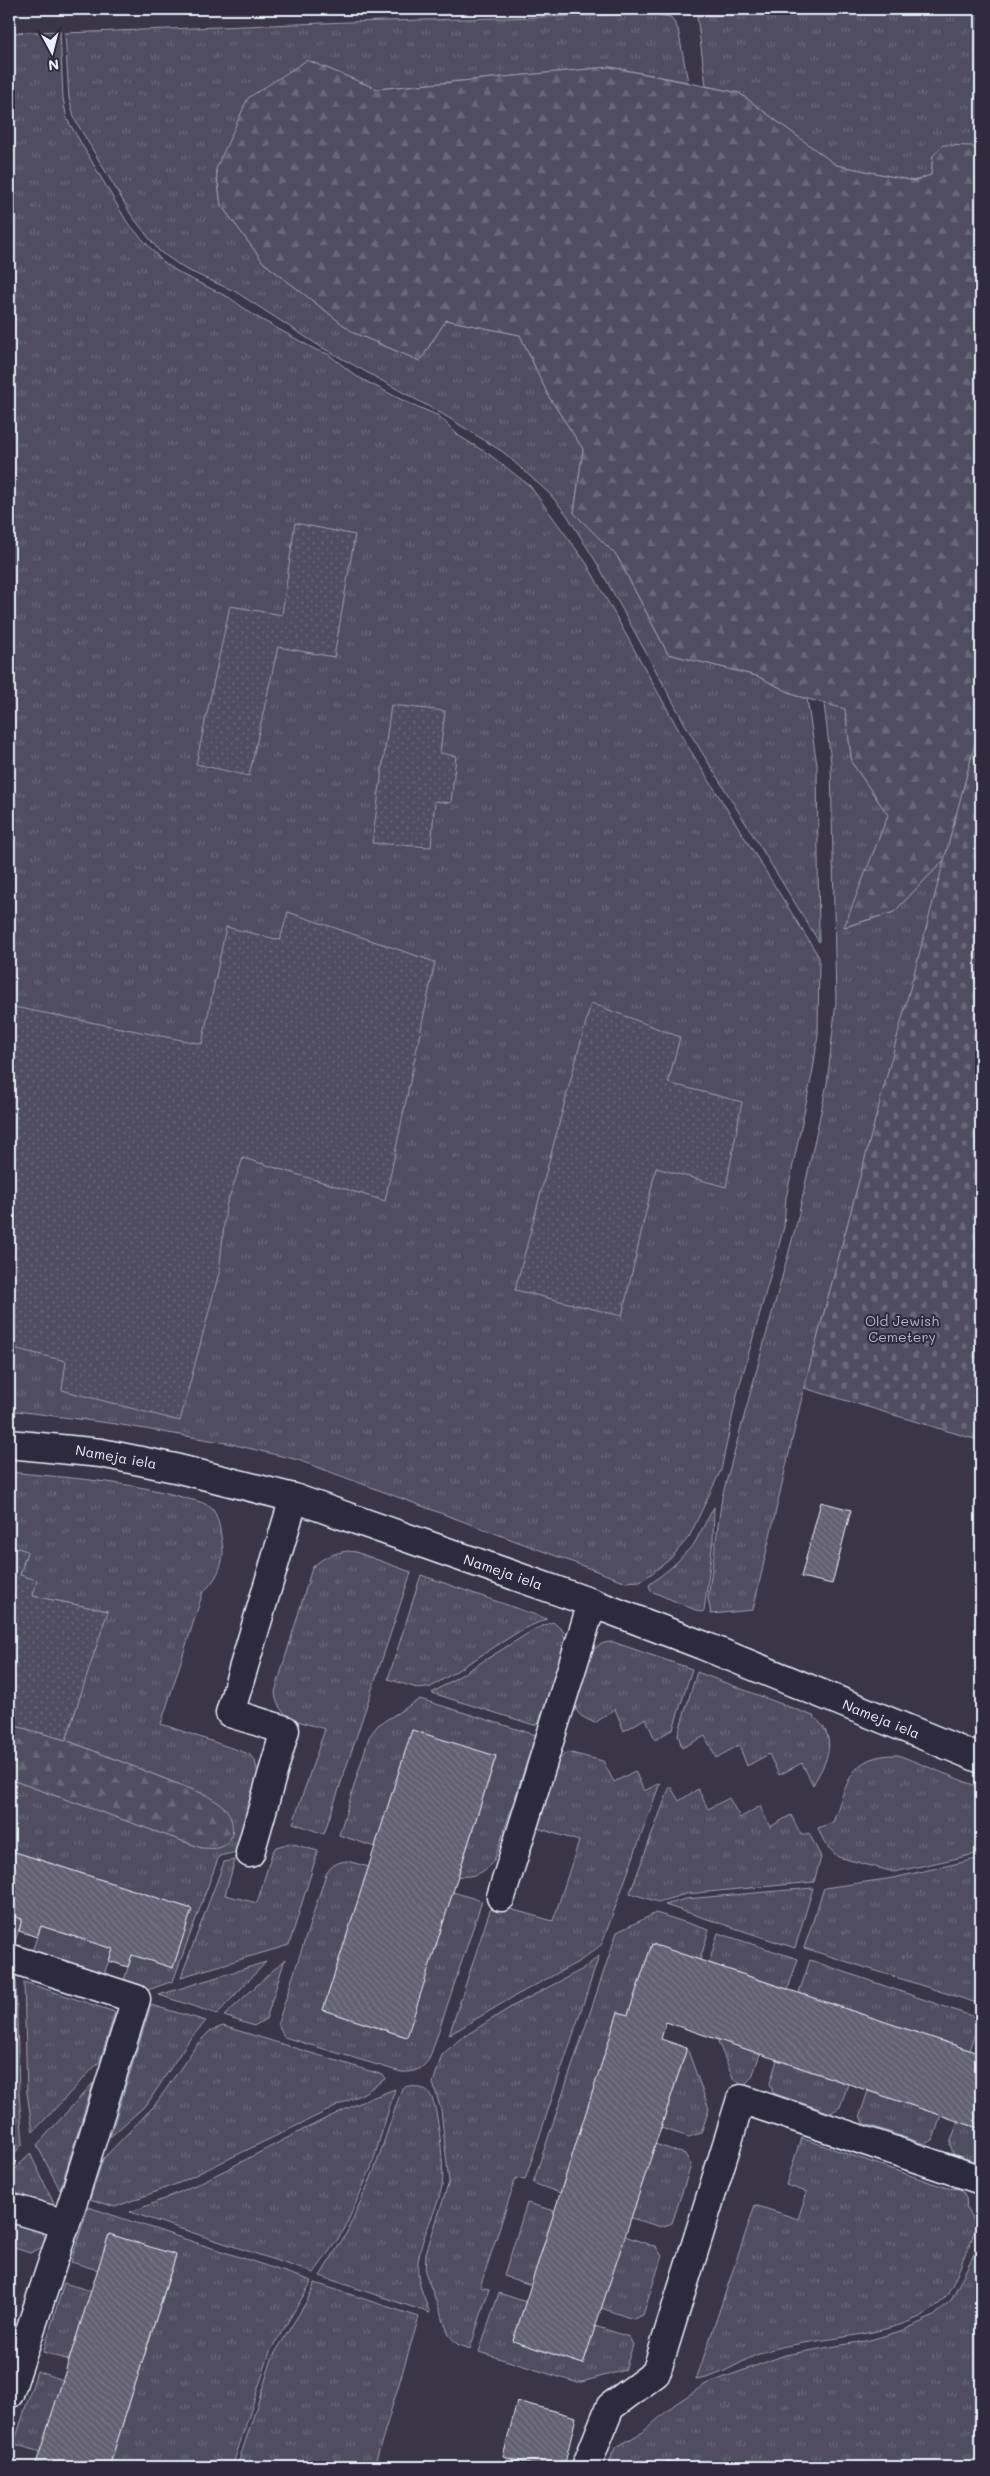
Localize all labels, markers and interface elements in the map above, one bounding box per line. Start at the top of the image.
north arrow [28,28,78,78]
text: N [47,55,60,75]
park label: Old Jewish Cemetery [865,1311,939,1346]
street label: Nameja iela [74,1440,158,1473]
street label: Nameja iela [461,1549,545,1594]
street label: Nameja iela [840,1694,923,1743]

